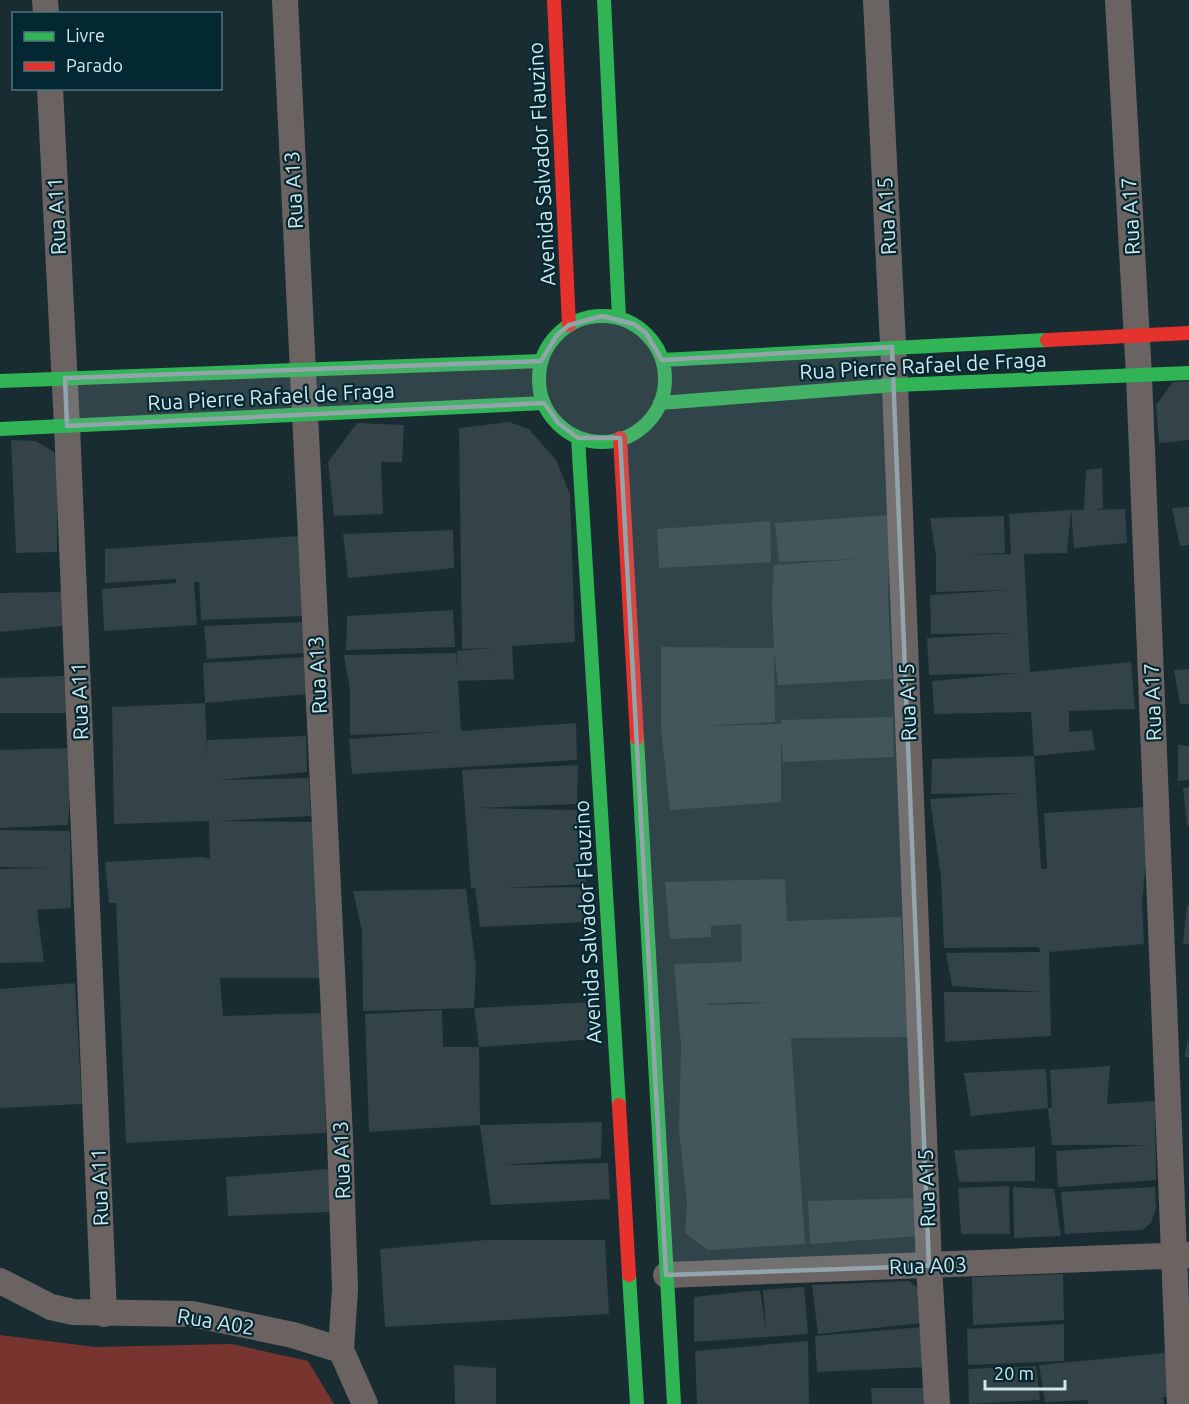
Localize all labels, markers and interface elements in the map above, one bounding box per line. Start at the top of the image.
legend [12,12,222,90]
text: Livre [66,25,105,45]
street label: Avenida Salvador Flauzino [523,41,559,287]
text: Parado [66,55,123,75]
street label: Rua A13 [279,150,307,230]
street label: Rua A11 [42,176,70,256]
street label: Rua A15 [872,176,900,256]
street label: Rua A17 [1116,176,1144,256]
street label: Rua Pierre Rafael de Fraga [799,347,1047,383]
street label: Rua Pierre Rafael de Fraga [147,378,395,414]
street label: Rua A13 [303,635,331,715]
street label: Rua A11 [66,662,92,740]
street label: Rua A15 [894,663,920,741]
street label: Rua A17 [1139,663,1165,741]
street label: Avenida Salvador Flauzino [569,799,605,1045]
street label: Rua A13 [328,1121,354,1199]
street label: Rua A11 [86,1148,112,1226]
street label: Rua A15 [913,1149,939,1227]
street label: Rua A03 [889,1252,967,1278]
street label: Rua A02 [176,1303,256,1339]
scale bar [985,1353,1064,1391]
text: 20 m [994,1363,1034,1383]

